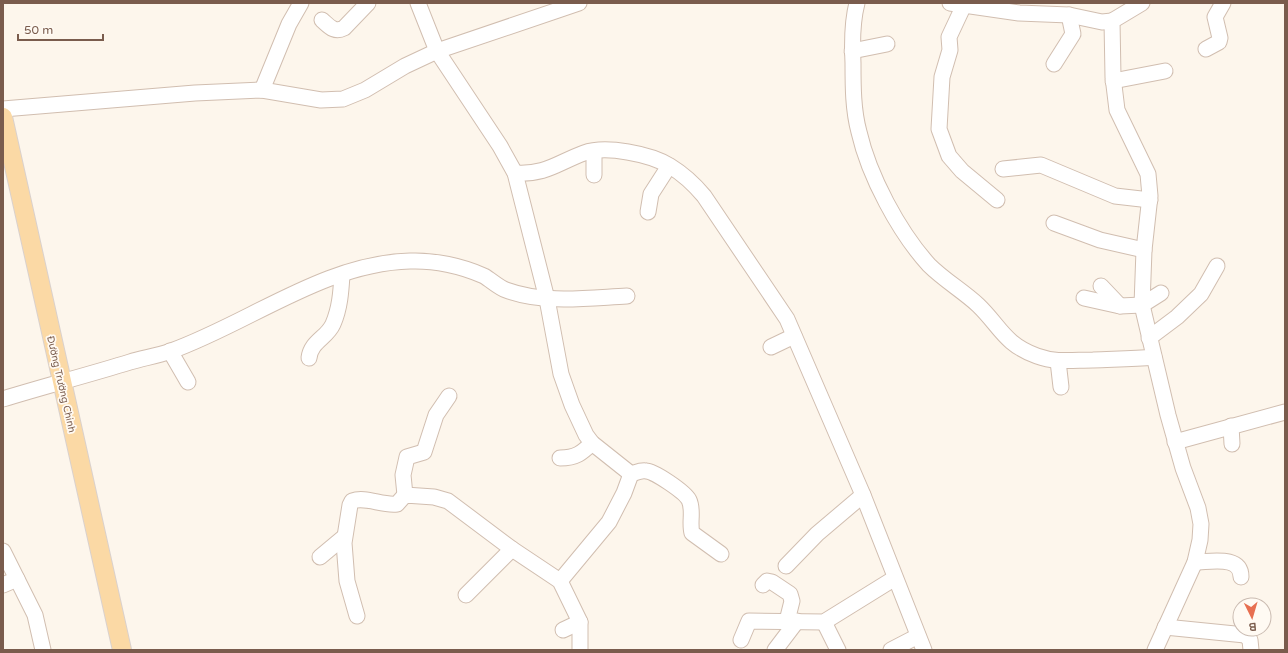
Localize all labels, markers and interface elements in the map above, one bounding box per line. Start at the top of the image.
scale bar [18,16,103,42]
text: 50 m [24,23,53,37]
street label: Đường Trường Chinh [44,335,78,434]
north arrow [1232,597,1272,637]
text: B [1248,620,1257,633]

